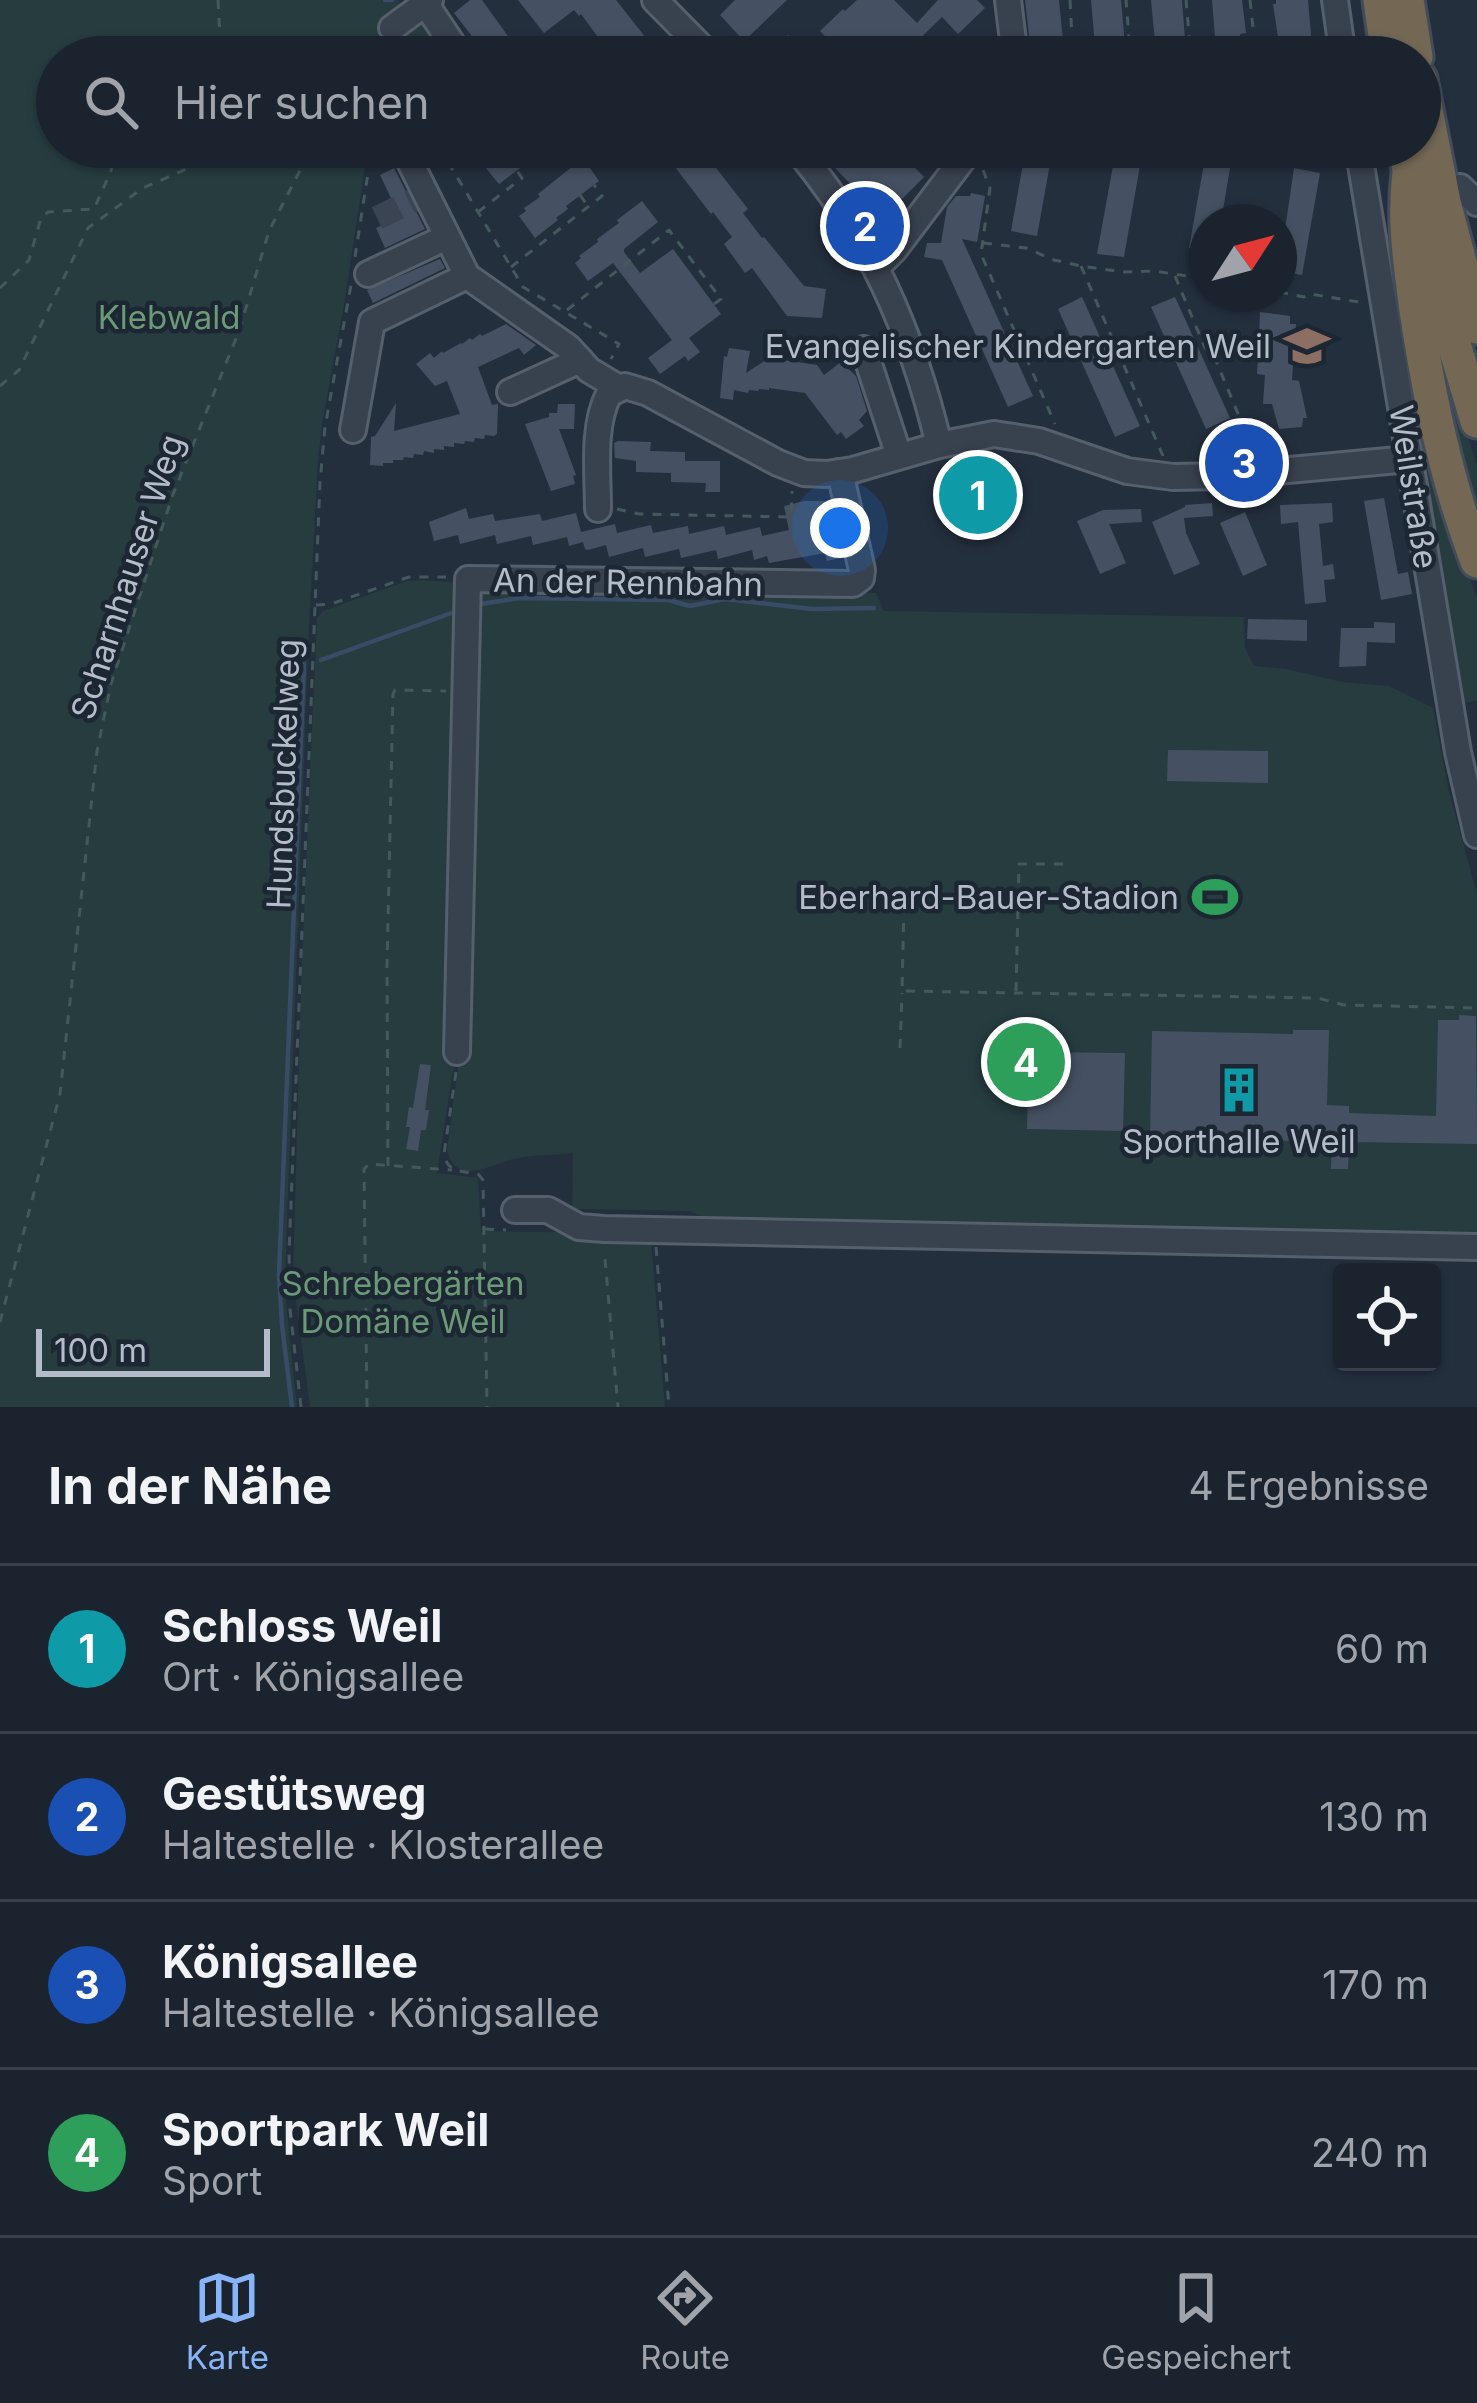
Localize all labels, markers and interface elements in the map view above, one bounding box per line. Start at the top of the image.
search box [36,36,1441,168]
icon: search [78,69,144,135]
text: Hier suchen [174,75,430,130]
pin: 2 [826,181,904,271]
north arrow [1189,204,1297,312]
park label: Klebwald [98,297,240,337]
school or university icon: Evangelischer Kindergarten Weil [1282,321,1332,371]
place label: Evangelischer Kindergarten Weil [765,326,1271,366]
street label: Weilstraße [1381,402,1447,572]
pin: 3 [1205,418,1283,508]
street label: Scharnhauser Weg [62,430,192,724]
pin: 1 [939,450,1017,540]
your location [810,498,870,558]
street label: An der Rennbahn [493,560,763,604]
street label: Hundsbuckelweg [258,638,308,910]
sports icon: Eberhard-Bauer-Stadion [1190,872,1240,922]
place label: Eberhard-Bauer-Stadion [798,877,1179,917]
pin: 4 [987,1017,1065,1107]
building icon: Sporthalle Weil [1214,1065,1264,1115]
place label: Sporthalle Weil [1122,1121,1356,1161]
park label: Schrebergärten Domäne Weil [282,1263,524,1341]
map controls [1333,1263,1441,1371]
button: locate [1333,1263,1441,1371]
scale bar [36,1323,270,1376]
text: 100 m [54,1330,147,1370]
text: In der Nähe [48,1455,332,1516]
text: 4 Ergebnisse [1188,1462,1429,1509]
text: Schloss Weil [162,1598,442,1653]
text: 1 [79,1625,95,1672]
text: 60 m [1335,1625,1429,1672]
text: Ort · Königsallee [162,1653,464,1700]
text: Gestütsweg [162,1766,427,1821]
text: 2 [75,1793,99,1840]
text: 130 m [1319,1793,1429,1840]
text: Haltestelle · Klosterallee [162,1821,604,1868]
text: Königsallee [162,1934,418,1989]
text: 3 [74,1961,100,2008]
text: 170 m [1322,1961,1429,2008]
text: Haltestelle · Königsallee [162,1989,600,2036]
text: Sportpark Weil [162,2102,489,2157]
text: 4 [74,2129,100,2176]
text: 240 m [1311,2129,1429,2176]
text: Sport [162,2157,262,2204]
tab: Karte [186,2265,269,2377]
tab: Route [640,2265,730,2377]
tab: Gespeichert [1101,2265,1291,2377]

